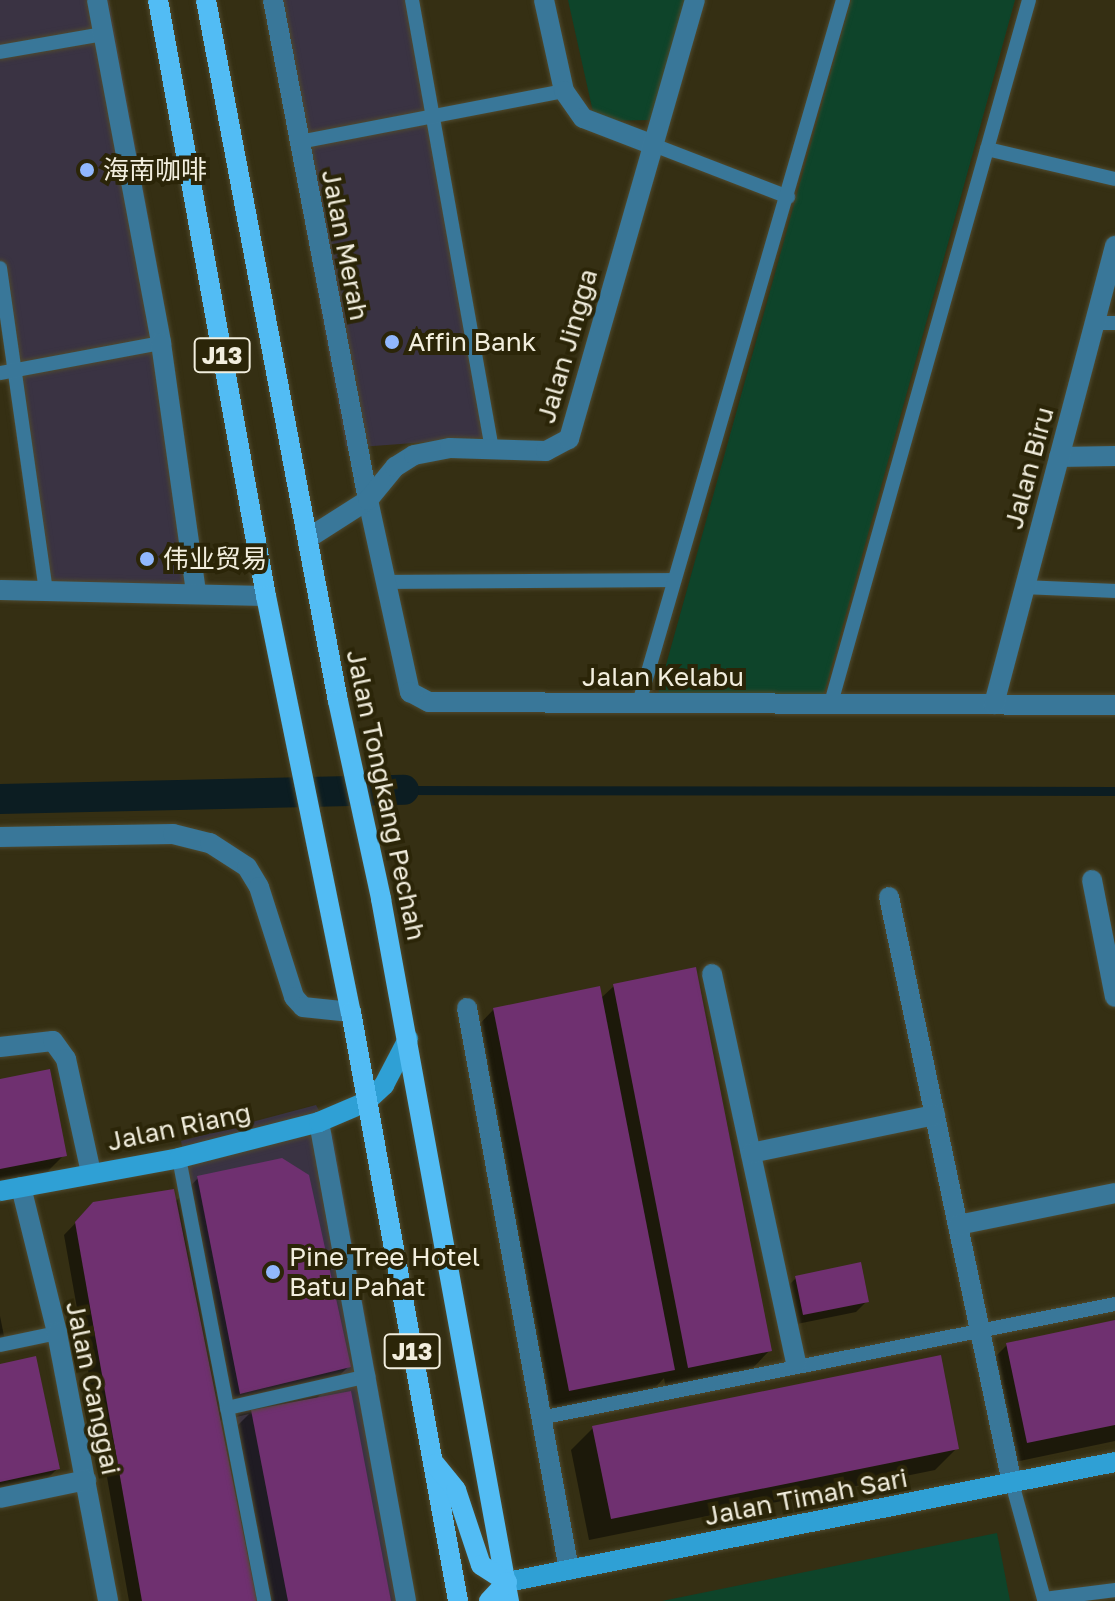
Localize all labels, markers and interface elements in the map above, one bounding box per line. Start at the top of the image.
place label: 海南咖啡 [103,154,207,186]
marker: 海南咖啡 [78,161,96,179]
street label: Jalan Merah [315,167,375,323]
street label: Jalan Jingga [530,265,604,427]
place label: Affin Bank [408,326,536,358]
marker: Affin Bank [383,333,401,351]
road number: J13 [192,335,252,375]
street label: Jalan Biru [998,404,1060,532]
place label: 伟业贸易 [163,543,267,575]
marker: 伟业贸易 [138,550,156,568]
street label: Jalan Tongkang Pechah [340,647,432,943]
street label: Jalan Kelabu [582,661,744,693]
street label: Jalan Riang [104,1097,254,1157]
place label: Pine Tree Hotel Batu Pahat [289,1241,480,1302]
marker: Pine Tree Hotel Batu Pahat [264,1263,282,1281]
street label: Jalan Canggai [59,1298,127,1478]
road number: J13 [382,1331,442,1371]
street label: Jalan Timah Sari [702,1462,910,1532]

